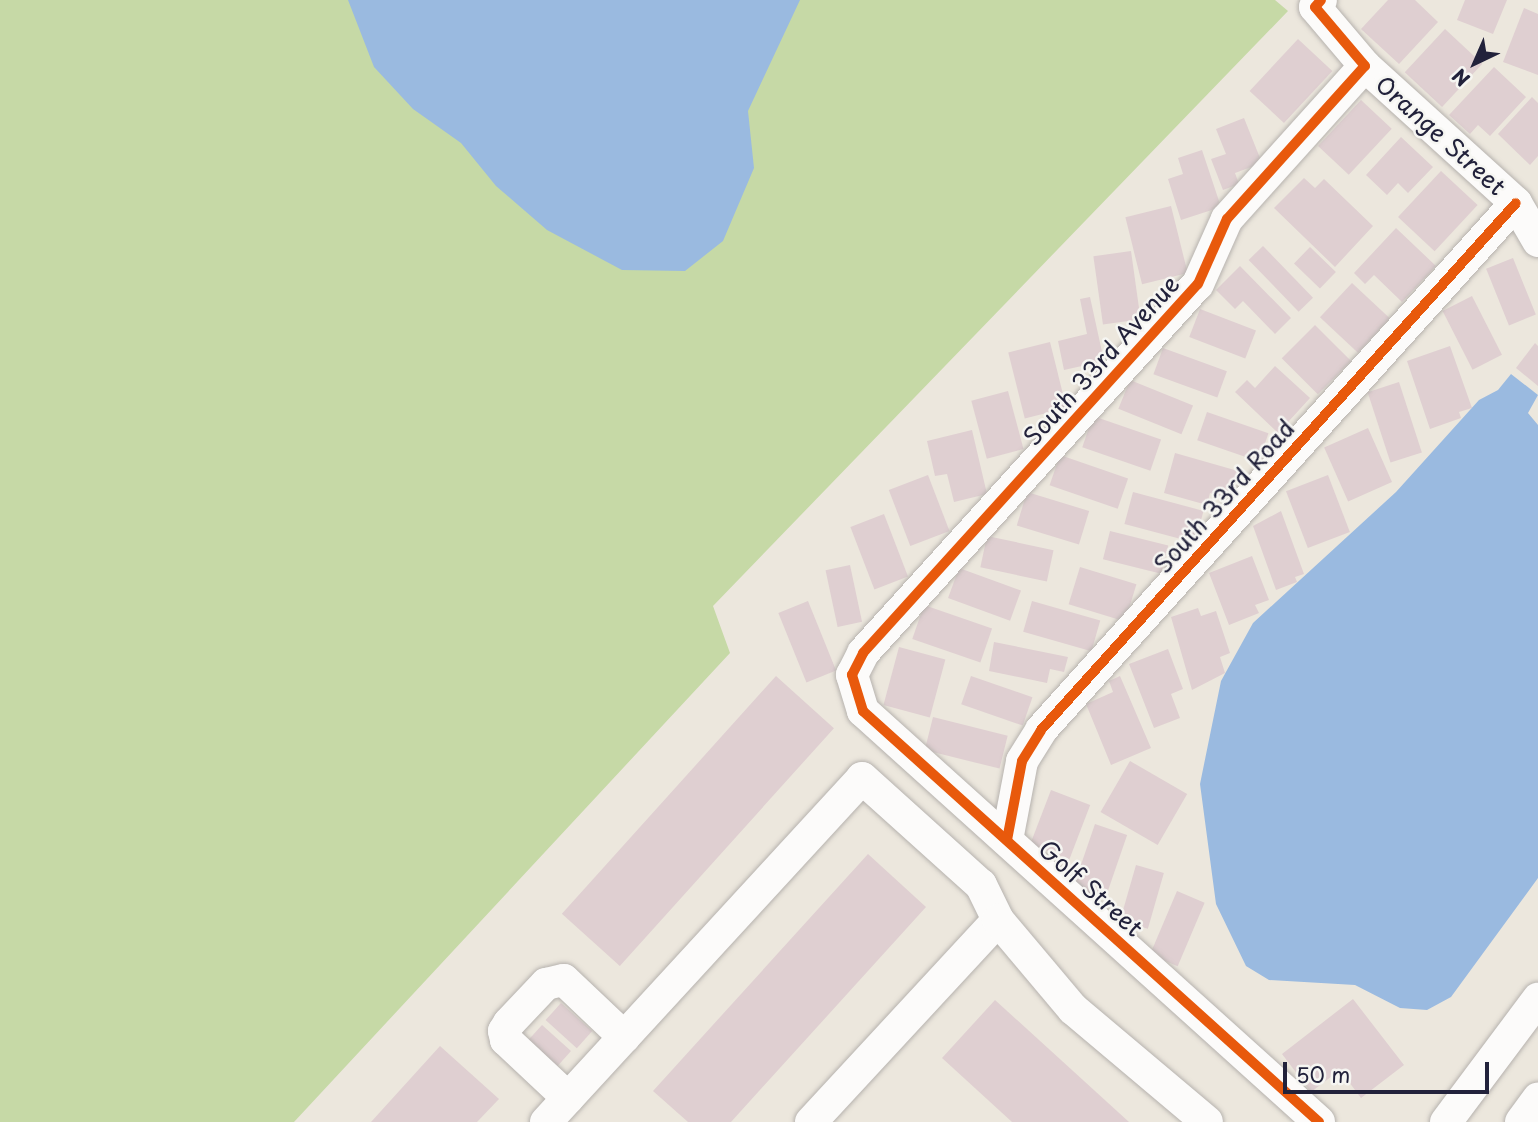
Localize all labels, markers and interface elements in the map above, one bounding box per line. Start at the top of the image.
north arrow [1440,28,1510,98]
text: N [1445,63,1476,93]
street label: Orange Street [1370,69,1512,201]
street label: South 33rd Avenue [1016,268,1186,452]
street label: South 33rd Road [1148,413,1300,579]
street label: Golf Street [1033,834,1149,942]
scale bar [1286,1048,1492,1092]
text: 50 m [1296,1058,1350,1090]

